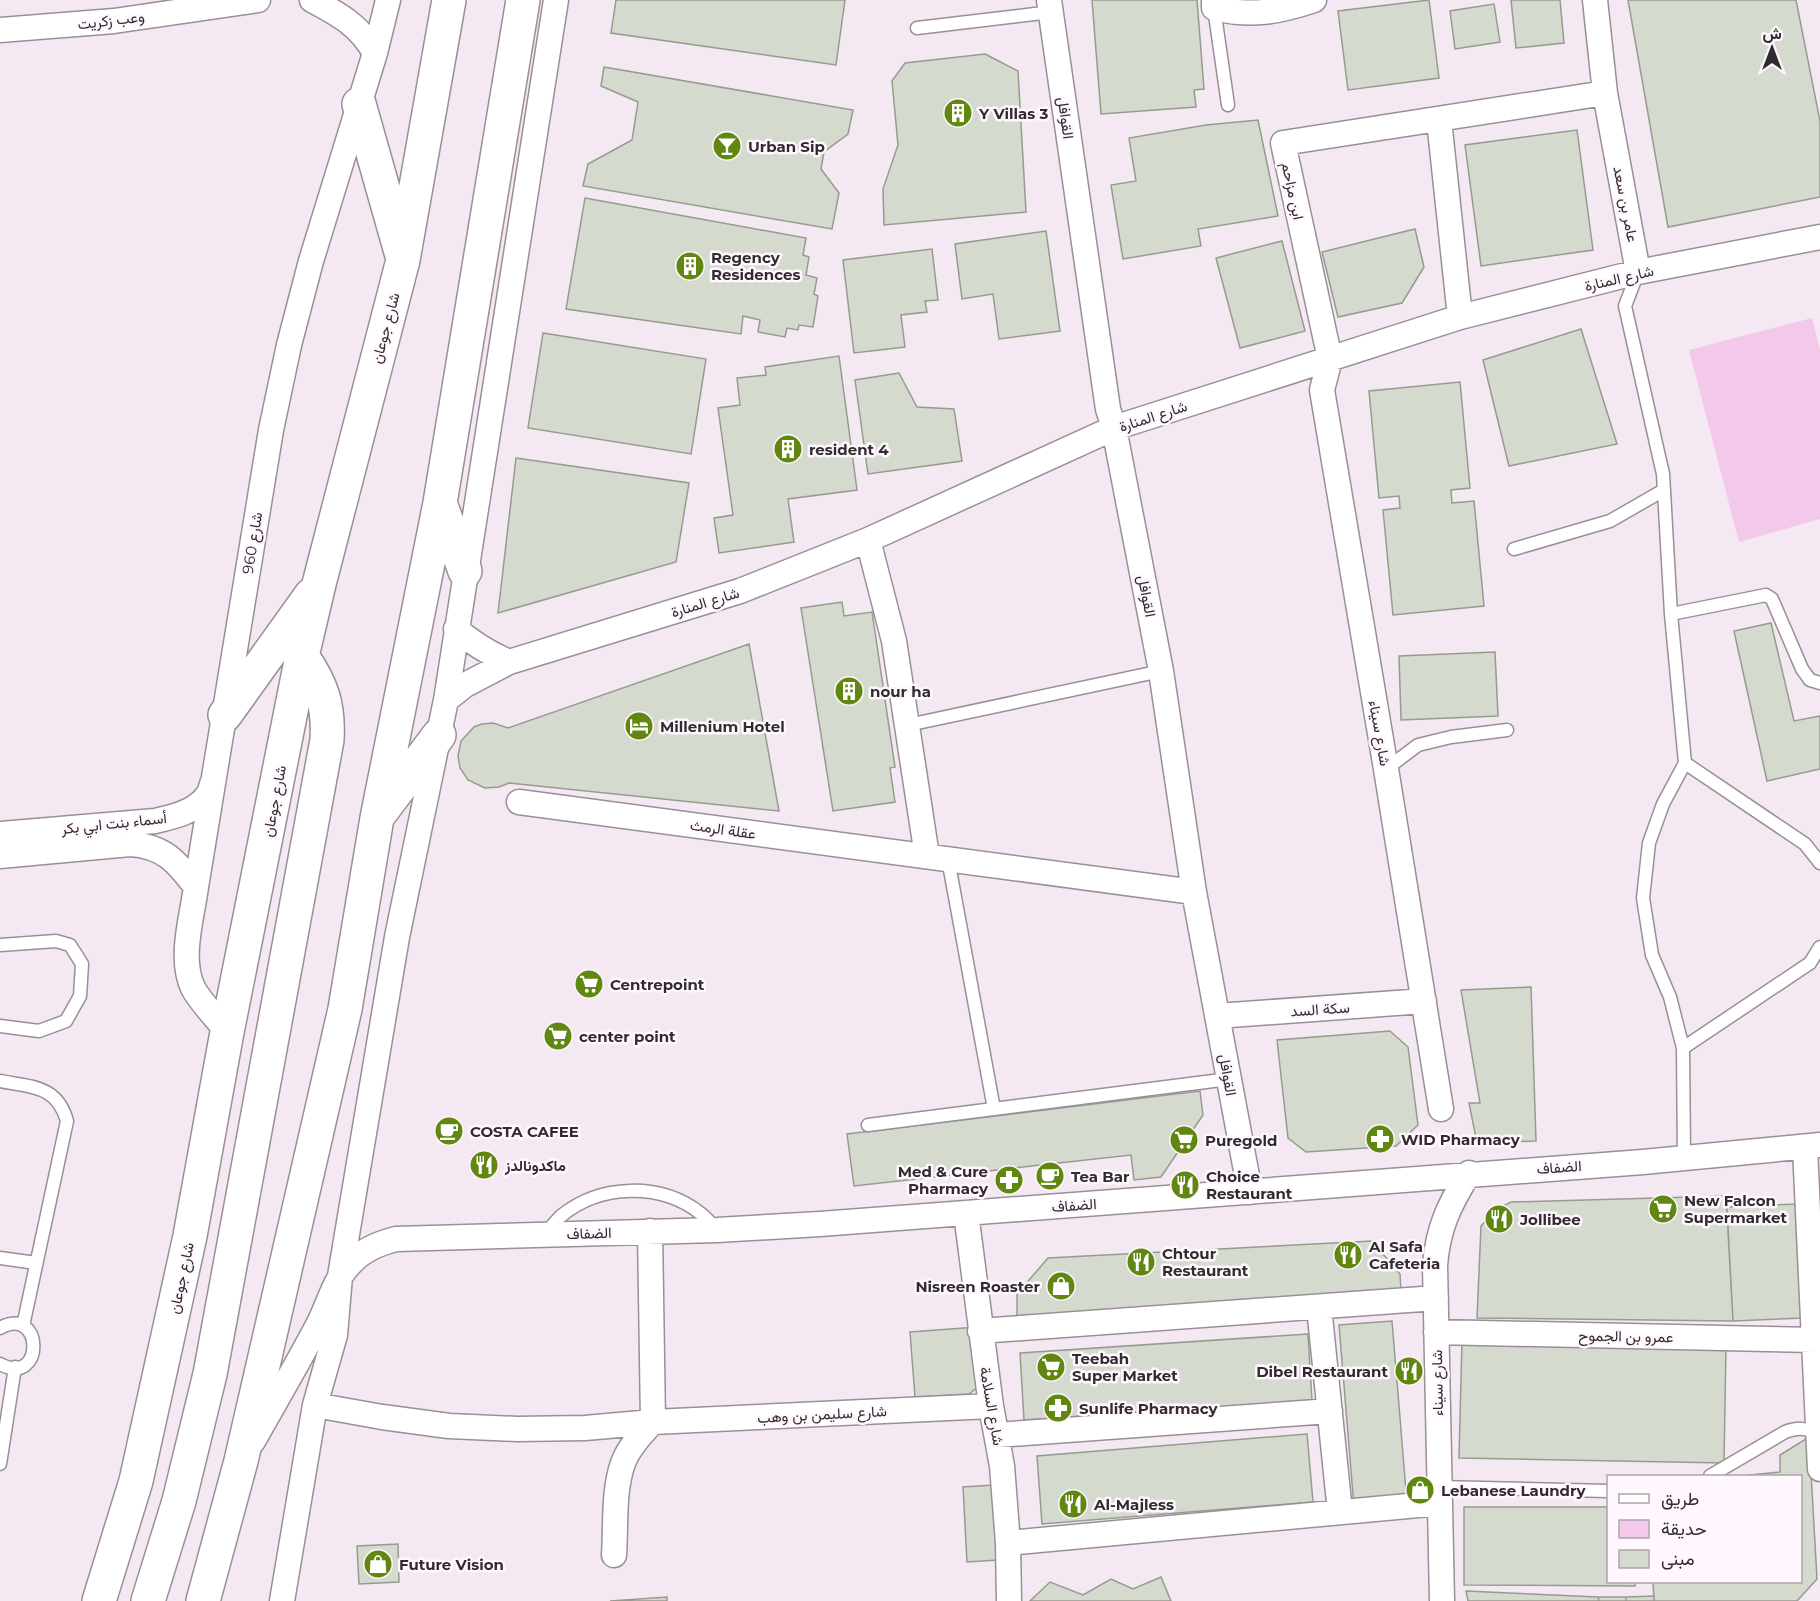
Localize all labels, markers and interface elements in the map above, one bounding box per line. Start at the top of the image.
street label: وعب زكريت [77,6,145,34]
north arrow [1742,18,1802,78]
text: ش [1762,24,1782,43]
street label: القوافل [1054,96,1078,140]
building icon: Y Villas 3 [942,97,974,129]
place label: Y Villas 3 [978,104,1049,123]
bar icon: Urban Sip [711,130,743,162]
place label: Urban Sip [748,137,825,156]
street label: ابن مزاحم [1277,160,1308,222]
street label: عامر بن سعد [1608,164,1643,244]
place label: Regency Residences [711,248,800,284]
building icon: Regency Residences [674,250,706,282]
street label: شارع المنارة [1583,261,1656,297]
street label: شارع جوعان [366,290,406,366]
street label: شارع المنارة [1117,396,1190,438]
building icon: resident 4 [772,433,804,465]
place label: resident 4 [809,440,889,459]
street label: شارع 960 [238,511,268,576]
street label: القوافل [1134,573,1160,619]
street label: شارع المنارة [669,583,742,623]
building icon: nour ha [833,675,865,707]
place label: nour ha [870,682,931,701]
street label: شارع سيناء [1363,699,1395,768]
hotel icon: Millenium Hotel [623,710,655,742]
place label: Millenium Hotel [660,717,785,736]
street label: شارع جوعان [258,763,292,839]
street label: أسماء بنت ابي بكر [59,808,169,842]
street label: عقلة الرمث [689,815,757,843]
supermarket icon: Centrepoint [573,968,605,1000]
place label: Centrepoint [610,975,705,994]
street label: سكة السد [1290,997,1351,1021]
supermarket icon: center point [542,1020,574,1052]
place label: center point [579,1027,676,1046]
street label: القوافل [1215,1053,1241,1097]
cafe icon: COSTA CAFEE [433,1115,465,1147]
place label: COSTA CAFEE [470,1122,579,1141]
pharmacy icon: WID Pharmacy [1364,1123,1396,1155]
supermarket icon: Puregold [1168,1124,1200,1156]
place label: WID Pharmacy [1401,1130,1521,1149]
place label: Puregold [1205,1131,1277,1150]
restaurant icon: ماكدونالدز [468,1149,500,1181]
place label: ماكدونالدز [504,1156,566,1175]
street label: الضفاف [1536,1156,1582,1178]
cafe icon: Tea Bar [1034,1160,1066,1192]
place label: Med & Cure Pharmacy [898,1162,989,1198]
pharmacy icon: Med & Cure Pharmacy [993,1164,1025,1196]
place label: Tea Bar [1071,1167,1130,1186]
place label: Choice Restaurant [1206,1167,1293,1203]
restaurant icon: Choice Restaurant [1169,1169,1201,1201]
place label: New Falcon Supermarket [1684,1191,1787,1227]
supermarket icon: New Falcon Supermarket [1647,1193,1679,1225]
street label: الضفاف [1051,1194,1097,1216]
restaurant icon: Jollibee [1483,1203,1515,1235]
place label: Jollibee [1519,1210,1581,1229]
street label: الضفاف [566,1223,612,1243]
place label: Al Safa Cafeteria [1368,1237,1440,1273]
restaurant icon: Al Safa Cafeteria [1332,1239,1364,1271]
street label: شارع جوعان [164,1240,200,1316]
place label: Chtour Restaurant [1162,1244,1249,1280]
restaurant icon: Chtour Restaurant [1125,1246,1157,1278]
shop icon: Nisreen Roaster [1045,1270,1077,1302]
place label: Nisreen Roaster [915,1277,1041,1296]
street label: عمرو بن الجموح [1578,1326,1674,1348]
place label: Teebah Super Market [1072,1349,1178,1385]
street label: شارع سيناء [1427,1349,1449,1416]
supermarket icon: Teebah Super Market [1035,1351,1067,1383]
restaurant icon: Dibel Restaurant [1393,1355,1425,1387]
place label: Dibel Restaurant [1256,1362,1388,1381]
street label: شارع السلامة [974,1365,1008,1447]
pharmacy icon: Sunlife Pharmacy [1042,1392,1074,1424]
place label: Sunlife Pharmacy [1079,1399,1219,1418]
street label: شارع سليمن بن وهب [757,1401,888,1429]
shop icon: Lebanese Laundry [1404,1474,1436,1506]
legend [1607,1475,1802,1583]
place label: Lebanese Laundry [1441,1481,1586,1500]
restaurant icon: Al-Majless [1057,1488,1089,1520]
text: طريق [1661,1488,1699,1510]
place label: Al-Majless [1093,1495,1174,1514]
text: حديقة [1661,1518,1707,1540]
shop icon: Future Vision [362,1548,394,1580]
text: مبنى [1661,1548,1695,1570]
place label: Future Vision [399,1555,504,1574]

